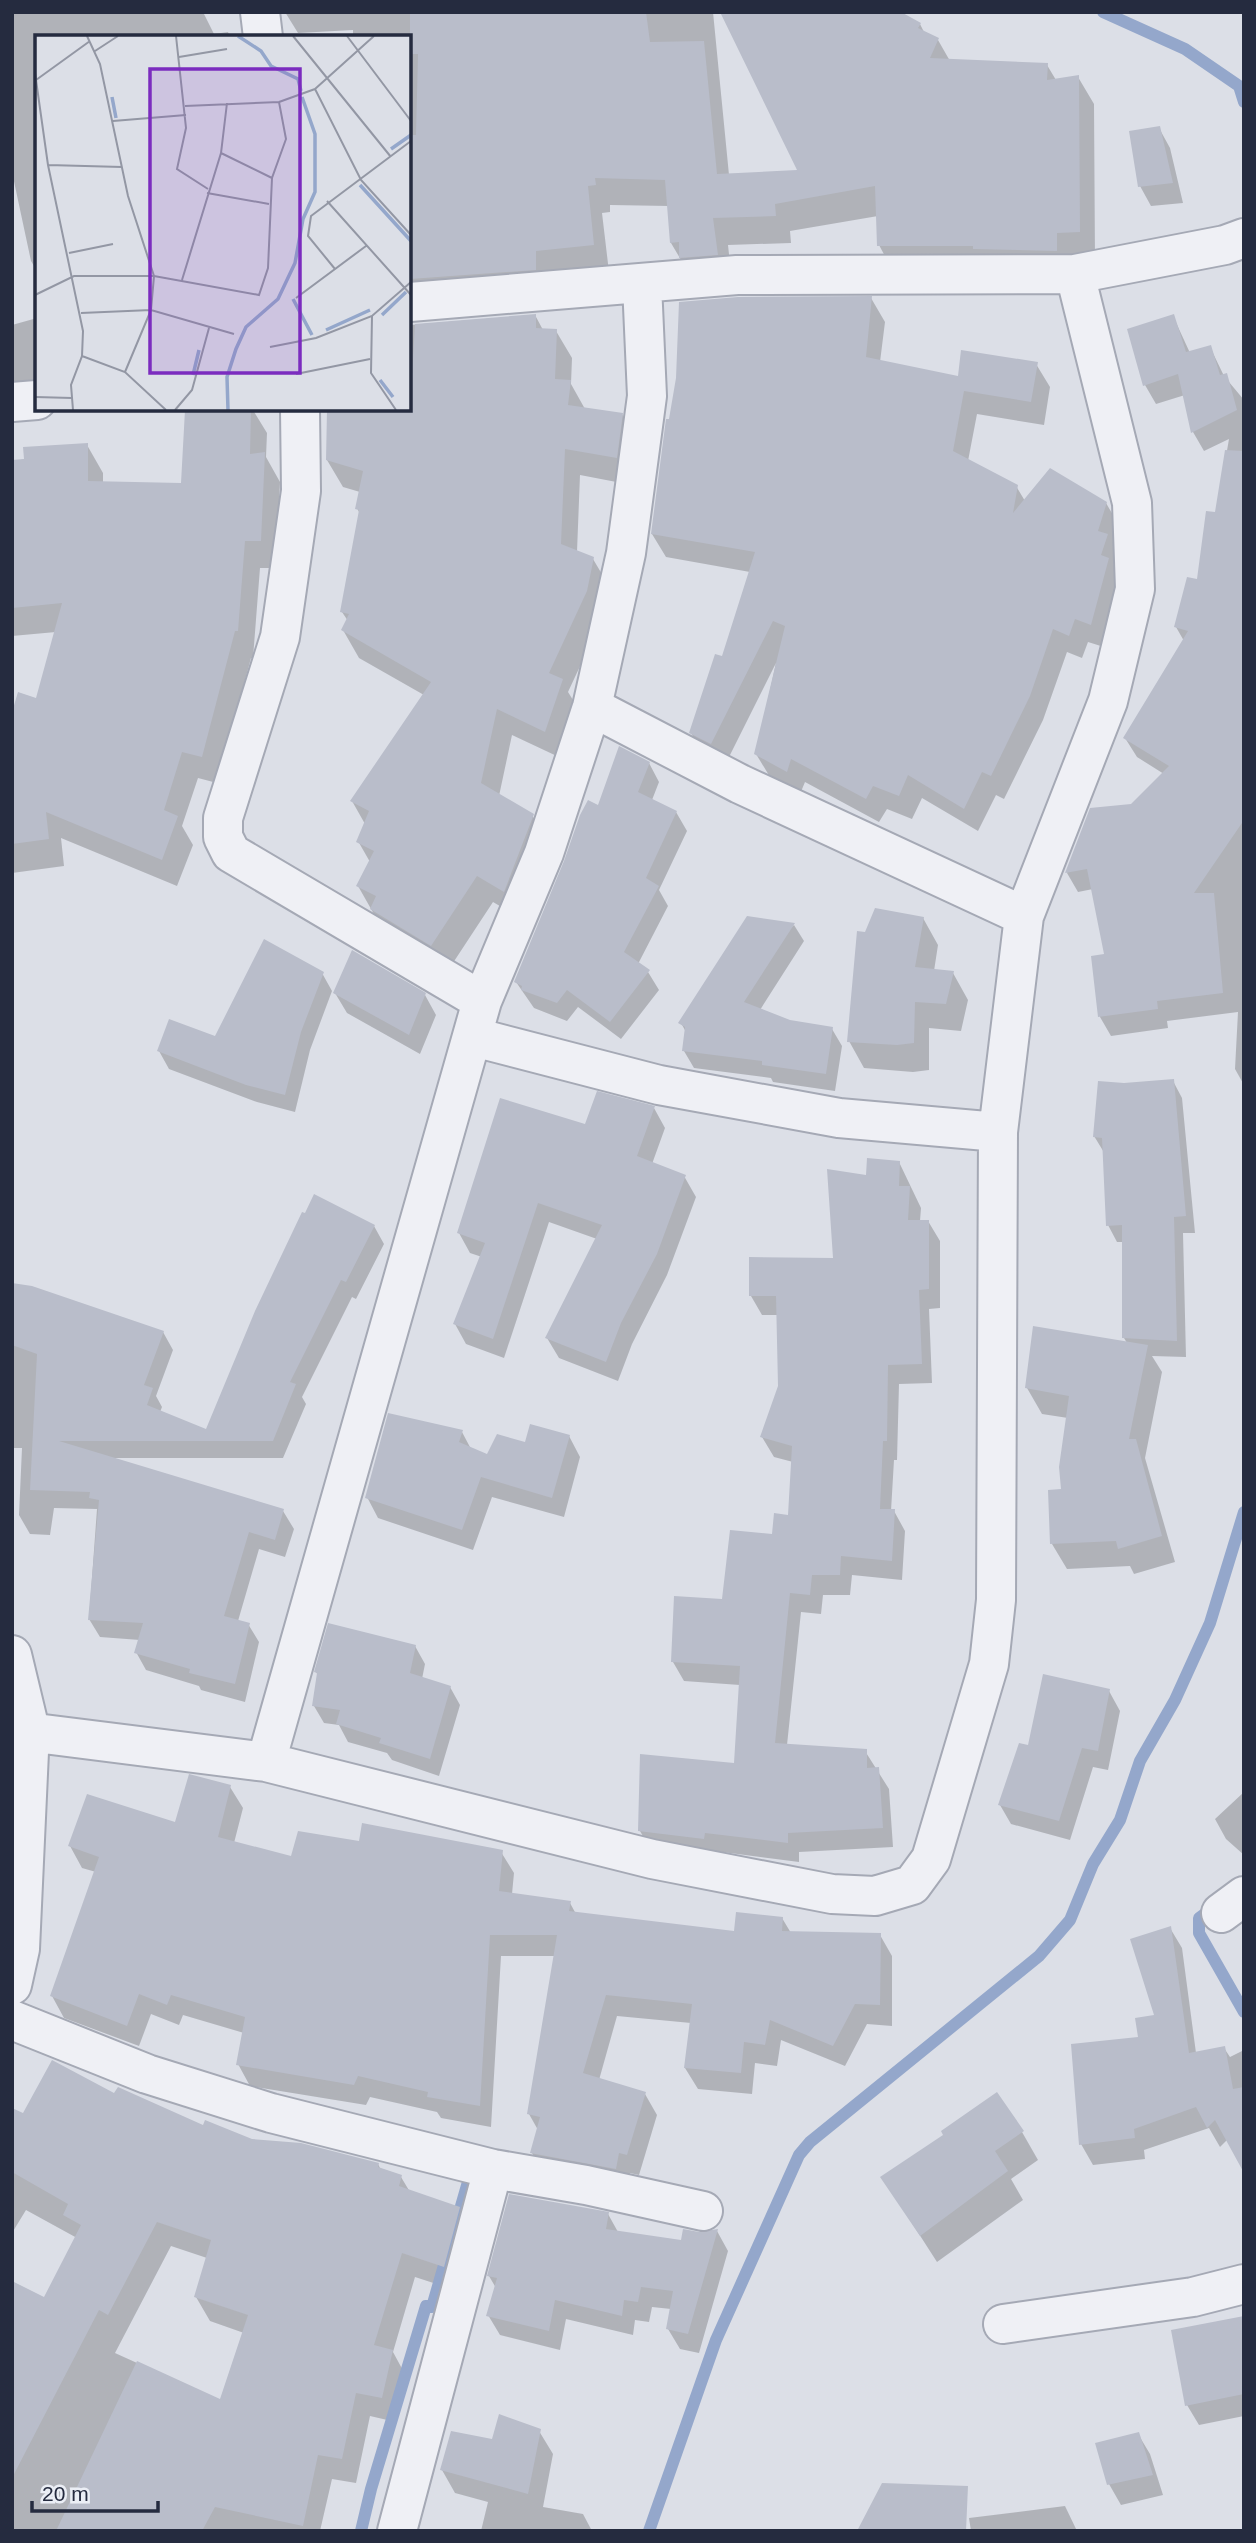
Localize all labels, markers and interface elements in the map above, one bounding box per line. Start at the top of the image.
inset map [35,35,411,411]
scale bar [32,2470,158,2514]
text: 20 m [42,2482,89,2505]

